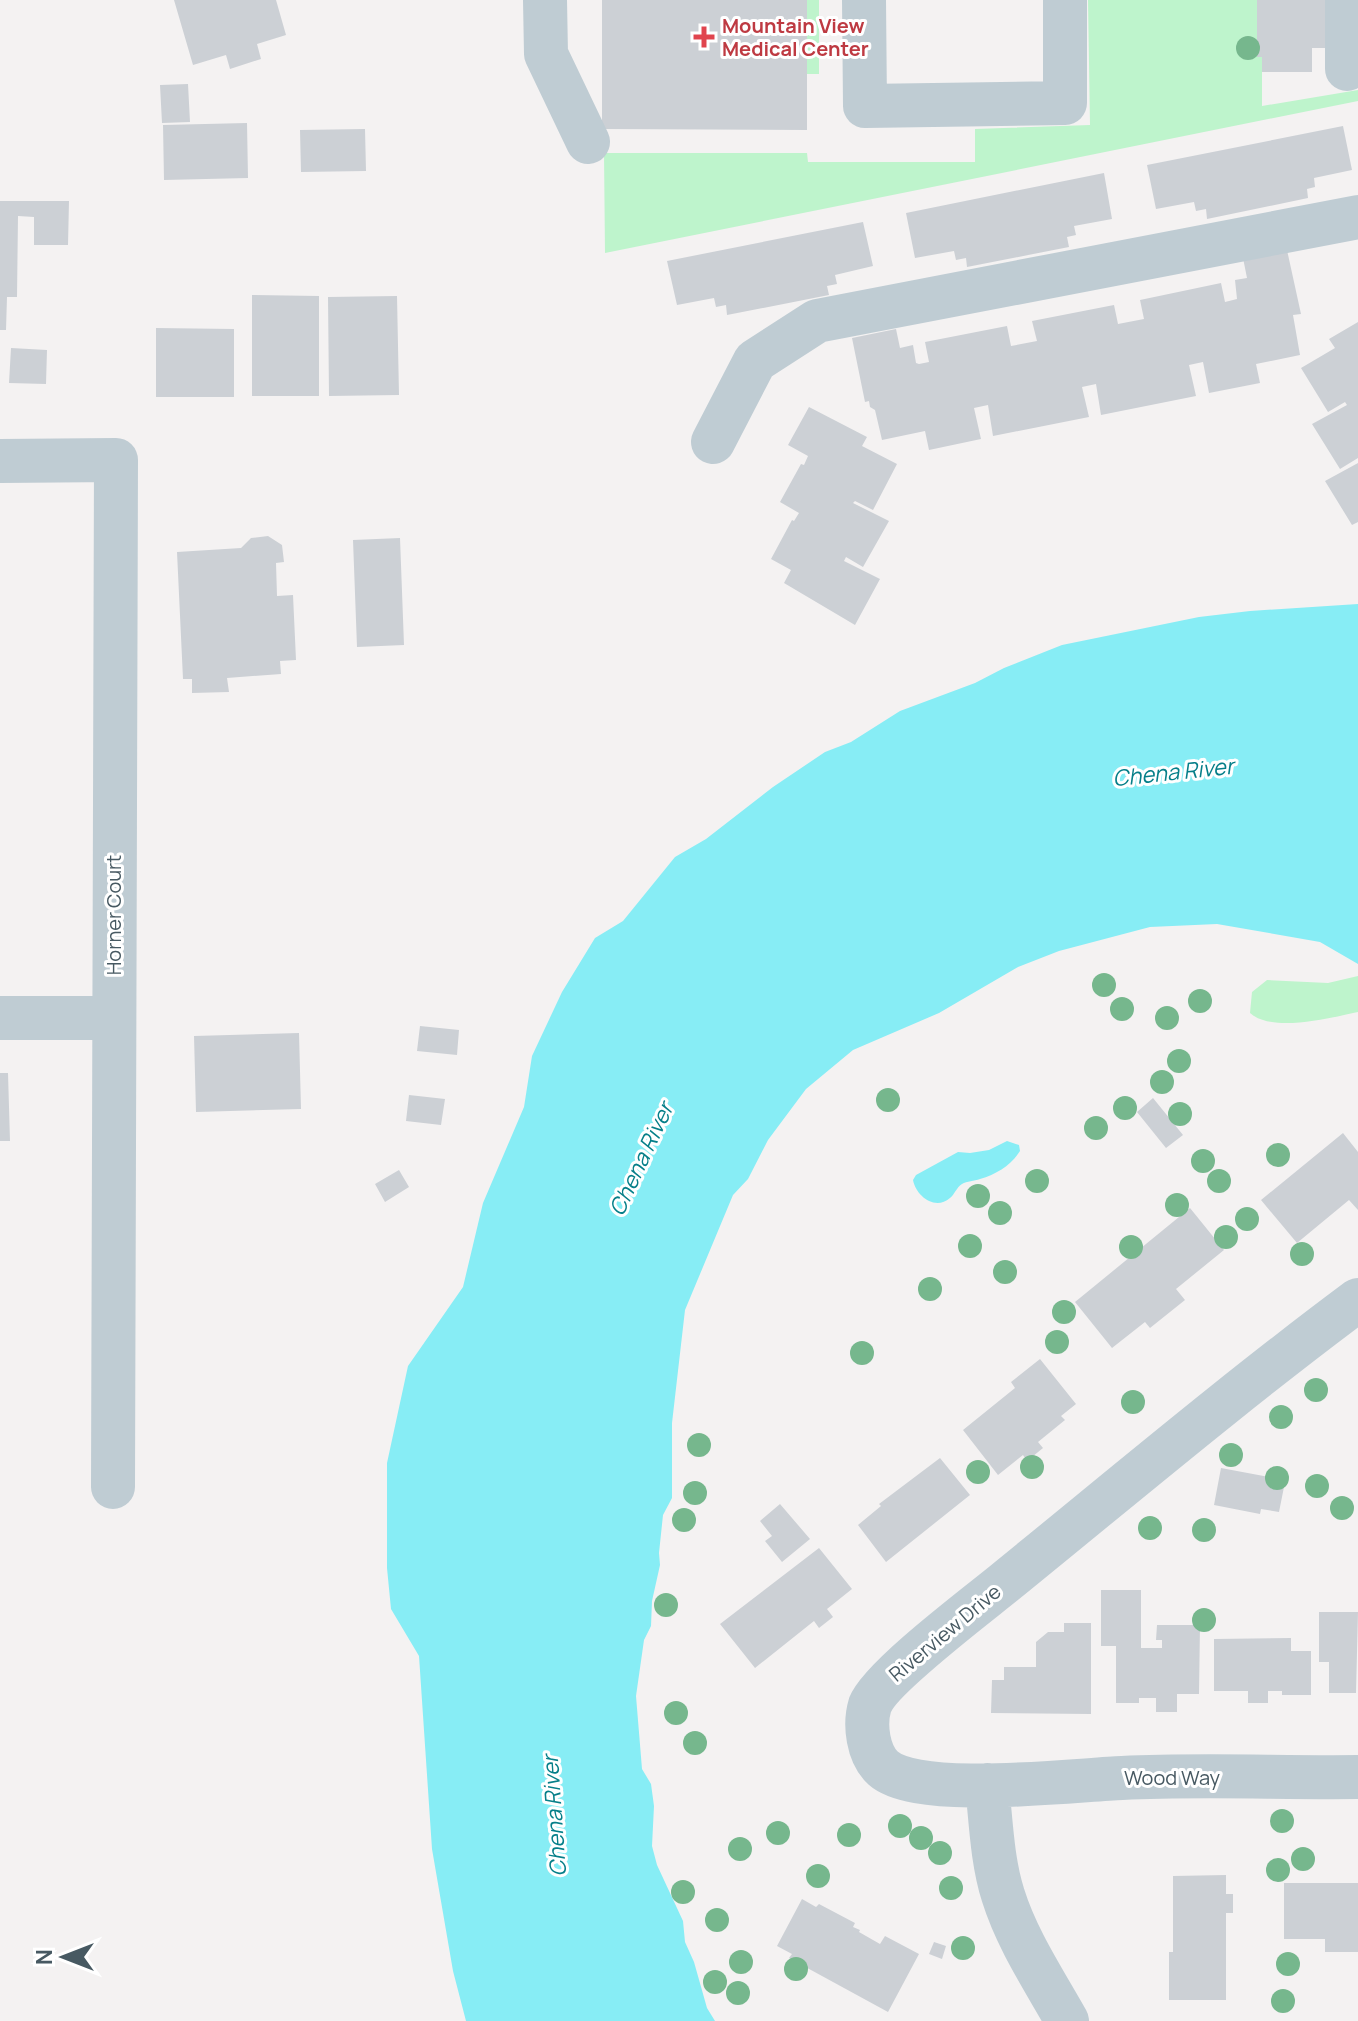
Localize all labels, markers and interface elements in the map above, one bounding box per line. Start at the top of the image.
place label: Mountain View Medical Center [722,12,869,62]
marker: Mountain View Medical Center [693,26,715,48]
water label: Chena River [1111,750,1238,793]
street label: Horner Court [100,855,127,975]
water label: Chena River [602,1095,682,1220]
street label: Riverview Drive [883,1578,1006,1687]
water label: Chena River [535,1751,573,1878]
street label: Wood Way [1124,1764,1220,1791]
north arrow [24,1917,104,1997]
text: N [29,1949,59,1965]

